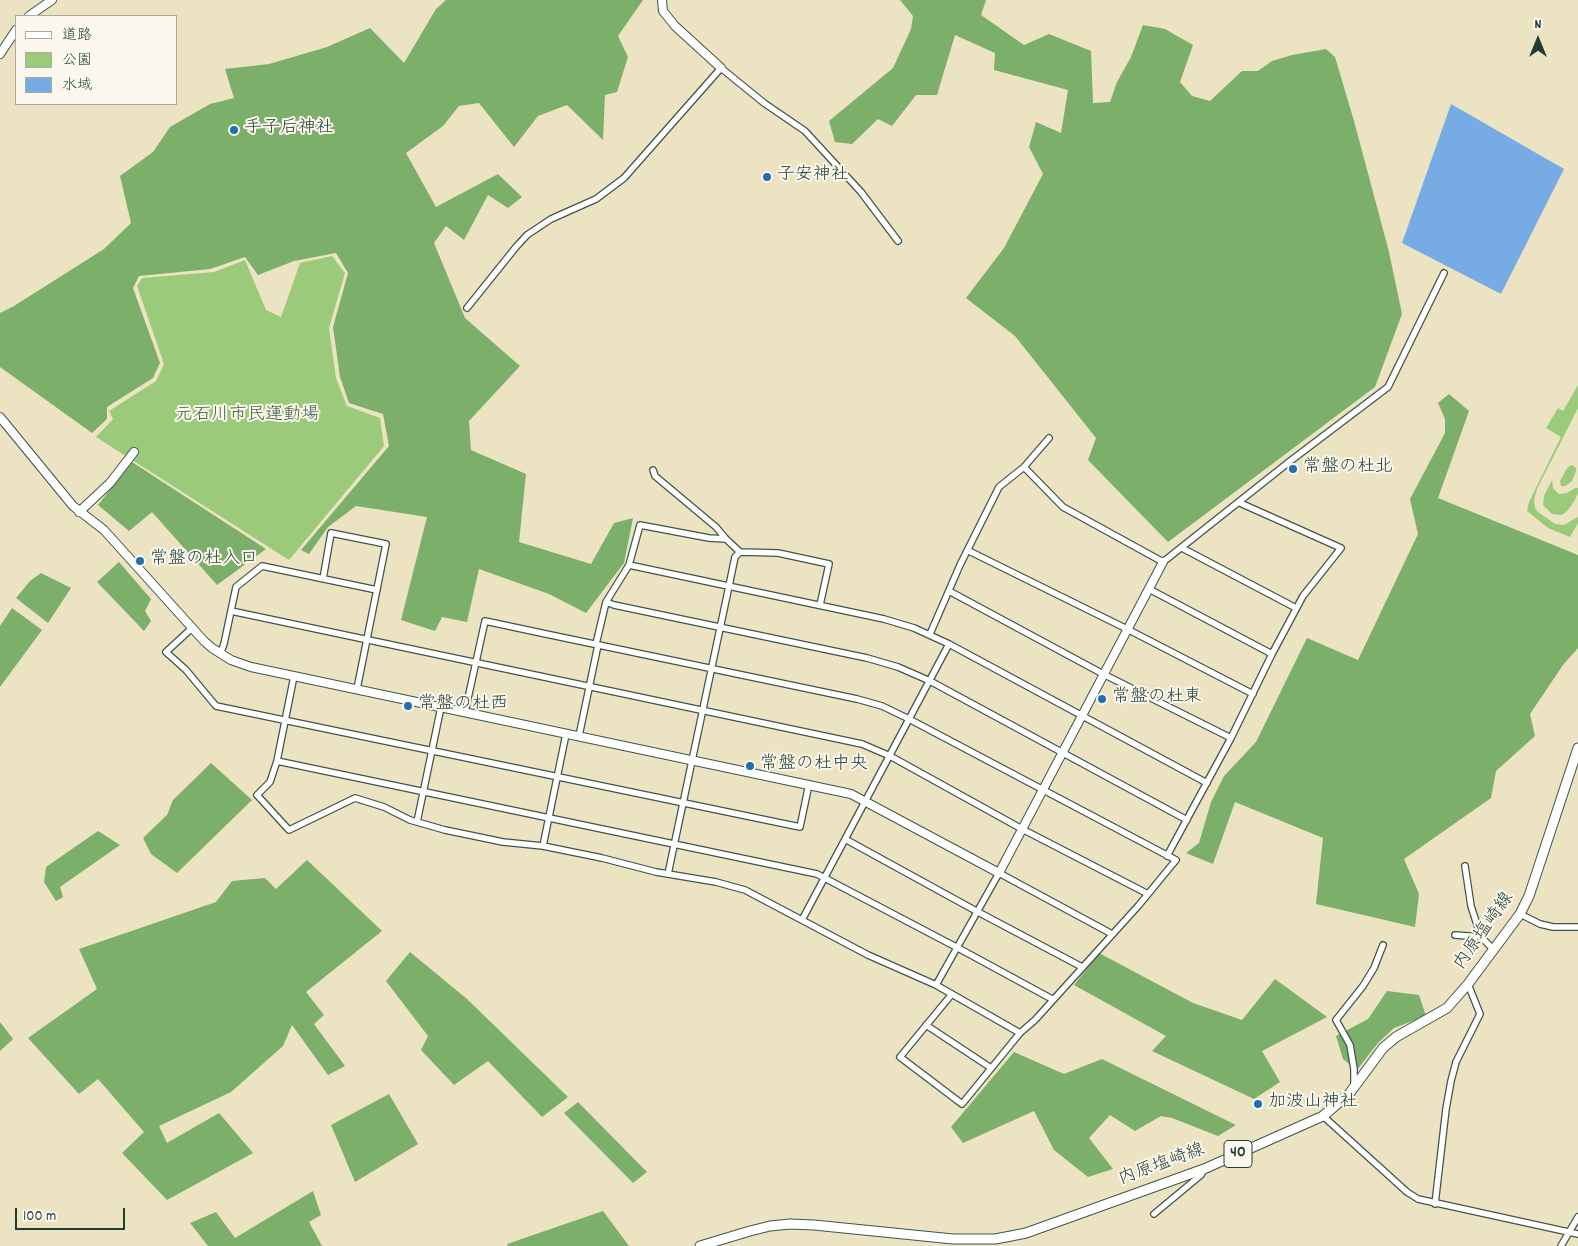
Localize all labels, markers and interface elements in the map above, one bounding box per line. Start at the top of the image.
legend [15,15,178,105]
north arrow [1513,15,1563,65]
text: N [1535,15,1541,35]
text: 道路 [62,25,92,47]
text: 公園 [62,50,92,72]
text: 水域 [62,75,92,97]
place label: 手子后神社 [244,119,334,141]
marker: 手子后神社 [228,124,240,136]
place label: 子安神社 [777,166,849,188]
marker: 子安神社 [761,171,773,183]
park label: 元石川市民運動場 [175,406,319,428]
place label: 常盤の杜北 [1303,458,1393,480]
marker: 常盤の杜北 [1287,463,1299,475]
place label: 常盤の杜入口 [150,550,258,572]
marker: 常盤の杜入口 [134,555,146,567]
place label: 常盤の杜東 [1112,688,1202,710]
marker: 常盤の杜東 [1096,693,1108,705]
place label: 常盤の杜西 [418,695,508,717]
marker: 常盤の杜西 [402,700,414,712]
place label: 常盤の杜中央 [760,755,868,777]
marker: 常盤の杜中央 [744,760,756,772]
street label: 内原塩崎線 [1450,889,1520,975]
place label: 加波山神社 [1268,1093,1358,1115]
marker: 加波山神社 [1252,1098,1264,1110]
street label: 内原塩崎線 [1116,1140,1208,1192]
road number: 40 [1224,1140,1252,1168]
scale bar [18,1198,128,1230]
text: 100 m [23,1206,56,1228]

